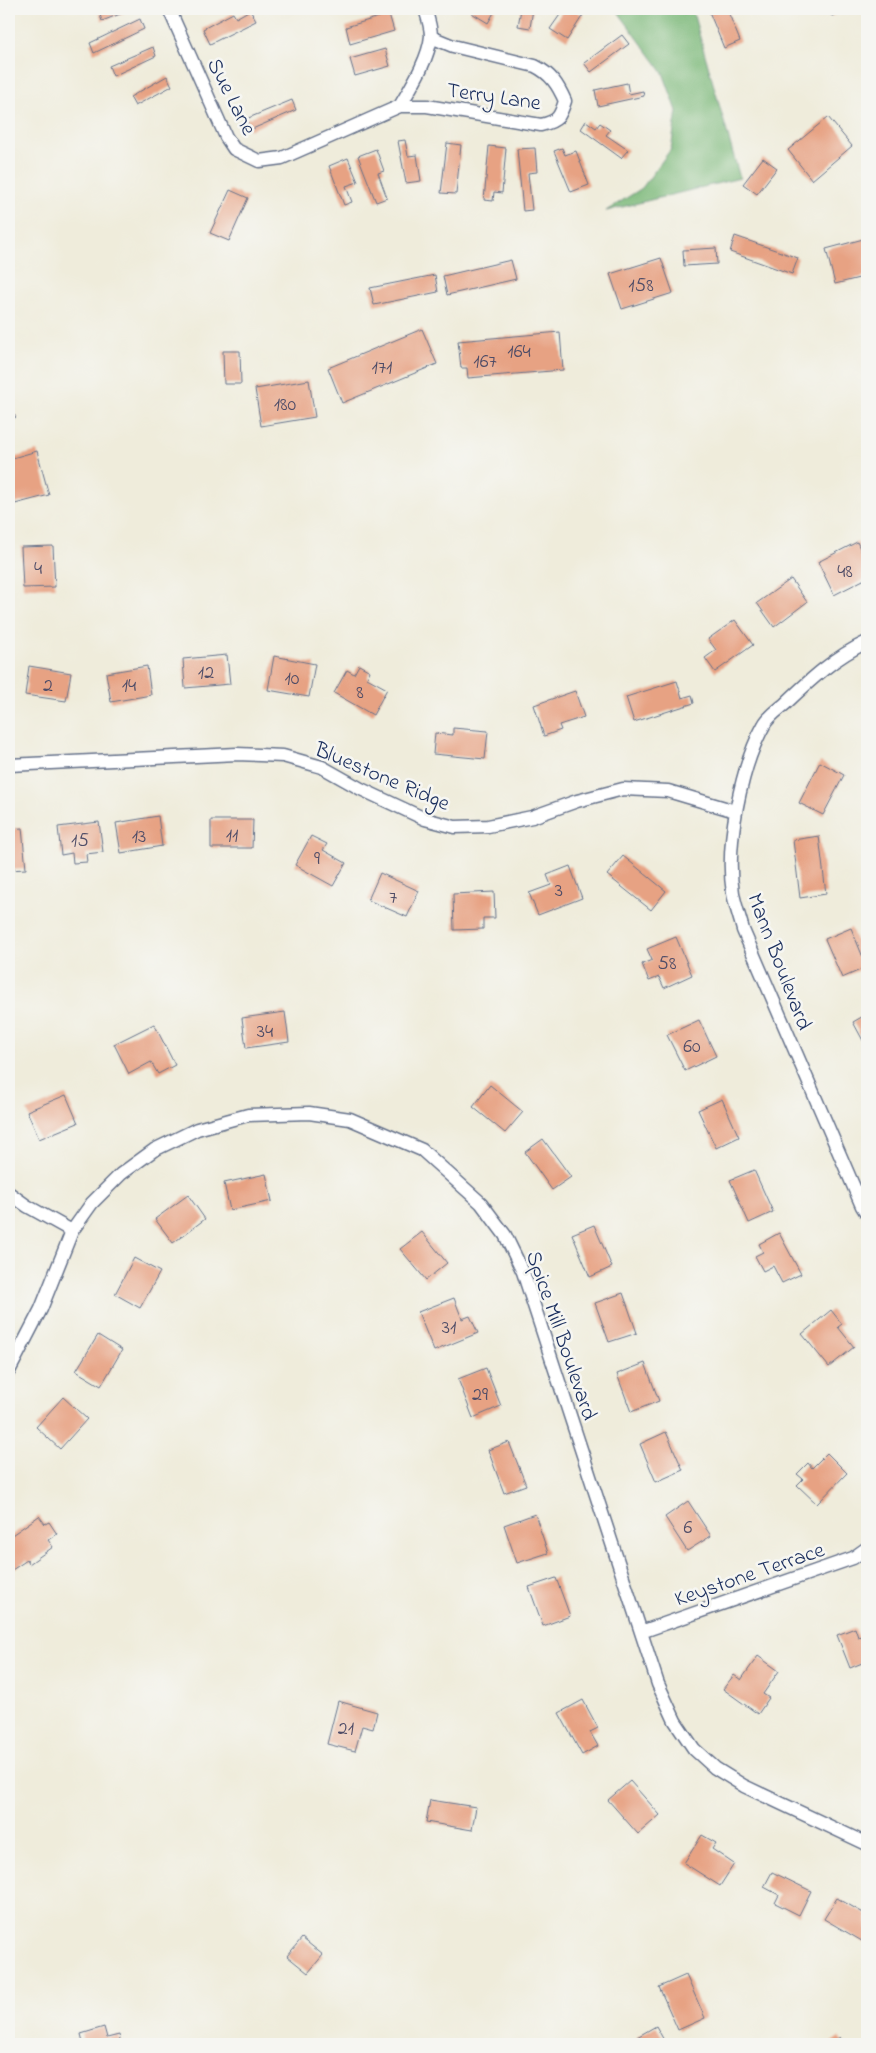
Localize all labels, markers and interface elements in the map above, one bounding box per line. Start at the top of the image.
street label: Sue Lane [197,53,263,142]
street label: Terry Lane [444,76,543,121]
house number: 158 [628,272,654,301]
house number: 164 [507,338,531,367]
house number: 167 [473,348,497,377]
house number: 171 [372,354,392,383]
house number: 180 [274,391,297,420]
house number: 4 [34,555,42,584]
house number: 48 [837,558,853,587]
house number: 12 [198,659,214,688]
house number: 10 [285,665,300,694]
house number: 2 [43,672,53,701]
house number: 14 [122,672,136,701]
house number: 8 [356,679,364,708]
street label: Bluestone Ridge [308,735,454,822]
house number: 11 [226,822,238,851]
house number: 13 [132,823,146,852]
house number: 15 [71,827,89,856]
house number: 9 [314,845,320,874]
house number: 3 [555,877,563,906]
house number: 7 [389,884,397,913]
street label: Mann Boulevard [737,889,819,1035]
house number: 58 [658,950,676,979]
house number: 34 [257,1018,273,1047]
house number: 60 [683,1033,701,1062]
street label: Spice Mill Boulevard [516,1247,604,1425]
house number: 31 [442,1314,456,1343]
house number: 29 [472,1381,488,1410]
house number: 6 [684,1514,693,1543]
street label: Keystone Terrace [671,1535,830,1617]
house number: 21 [338,1715,354,1744]

